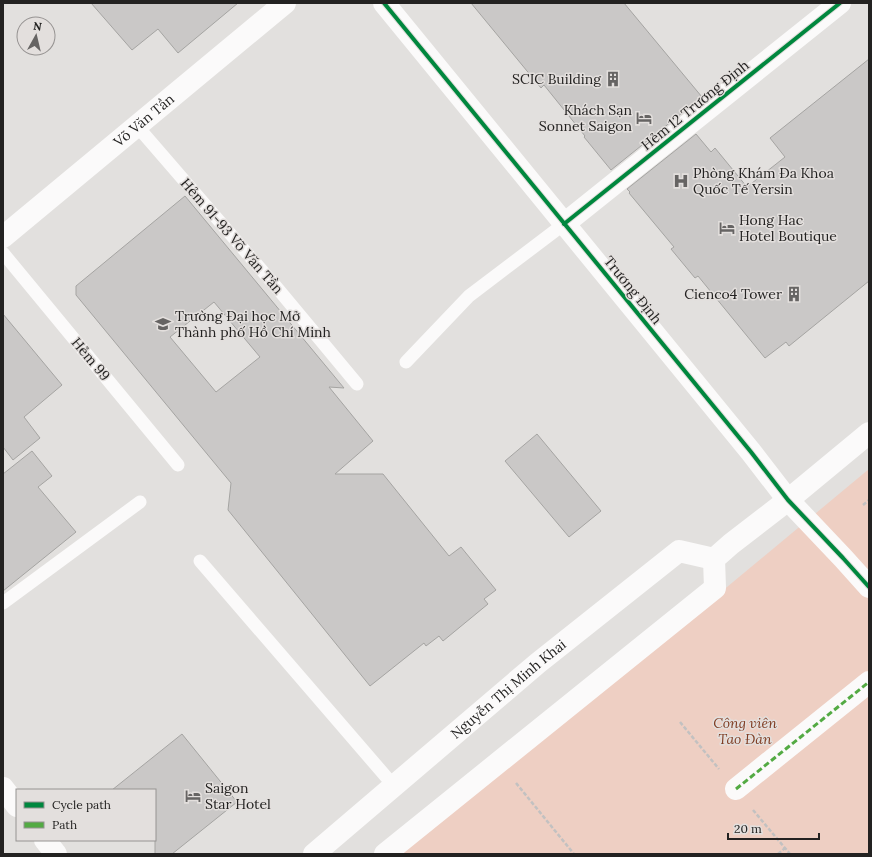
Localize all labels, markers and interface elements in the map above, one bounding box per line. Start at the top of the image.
north arrow [16,16,56,56]
text: N [32,19,43,34]
street label: Hẻm 12 Trương Ðịnh [637,56,753,154]
place label: SCIC Building [512,70,601,88]
building icon: SCIC Building [604,70,622,88]
street label: Võ Văn Tần [109,89,178,151]
place label: Khách Sạn Sonnet Saigon [539,101,632,135]
hotel icon: Khách Sạn Sonnet Saigon [635,109,653,127]
place label: Phòng Khám Đa Khoa Quốc Tế Yersin [693,164,834,198]
hospital icon: Phòng Khám Đa Khoa Quốc Tế Yersin [672,172,690,190]
street label: Hẻm 91-93 Võ Văn Tần [177,174,288,298]
place label: Hong Hac Hotel Boutique [739,211,837,245]
hotel icon: Hong Hac Hotel Boutique [718,219,736,237]
street label: Trương Định [600,252,666,328]
place label: Cienco4 Tower [684,285,782,303]
building icon: Cienco4 Tower [785,285,803,303]
place label: Trường Đại học Mở Thành phố Hồ Chí Minh [175,307,331,341]
school or university icon: Trường Đại học Mở Thành phố Hồ Chí Minh [154,315,172,333]
street label: Hẻm 99 [68,334,114,384]
street label: Nguyễn Thị Minh Khai [447,635,570,743]
park label: Công viên Tao Đàn [713,714,777,748]
place label: Saigon Star Hotel [205,779,271,813]
hotel icon: Saigon Star Hotel [184,787,202,805]
legend [16,789,156,841]
text: Cycle path [52,797,111,812]
scale bar [728,815,819,841]
text: Path [52,817,77,832]
text: 20 m [734,821,762,836]

